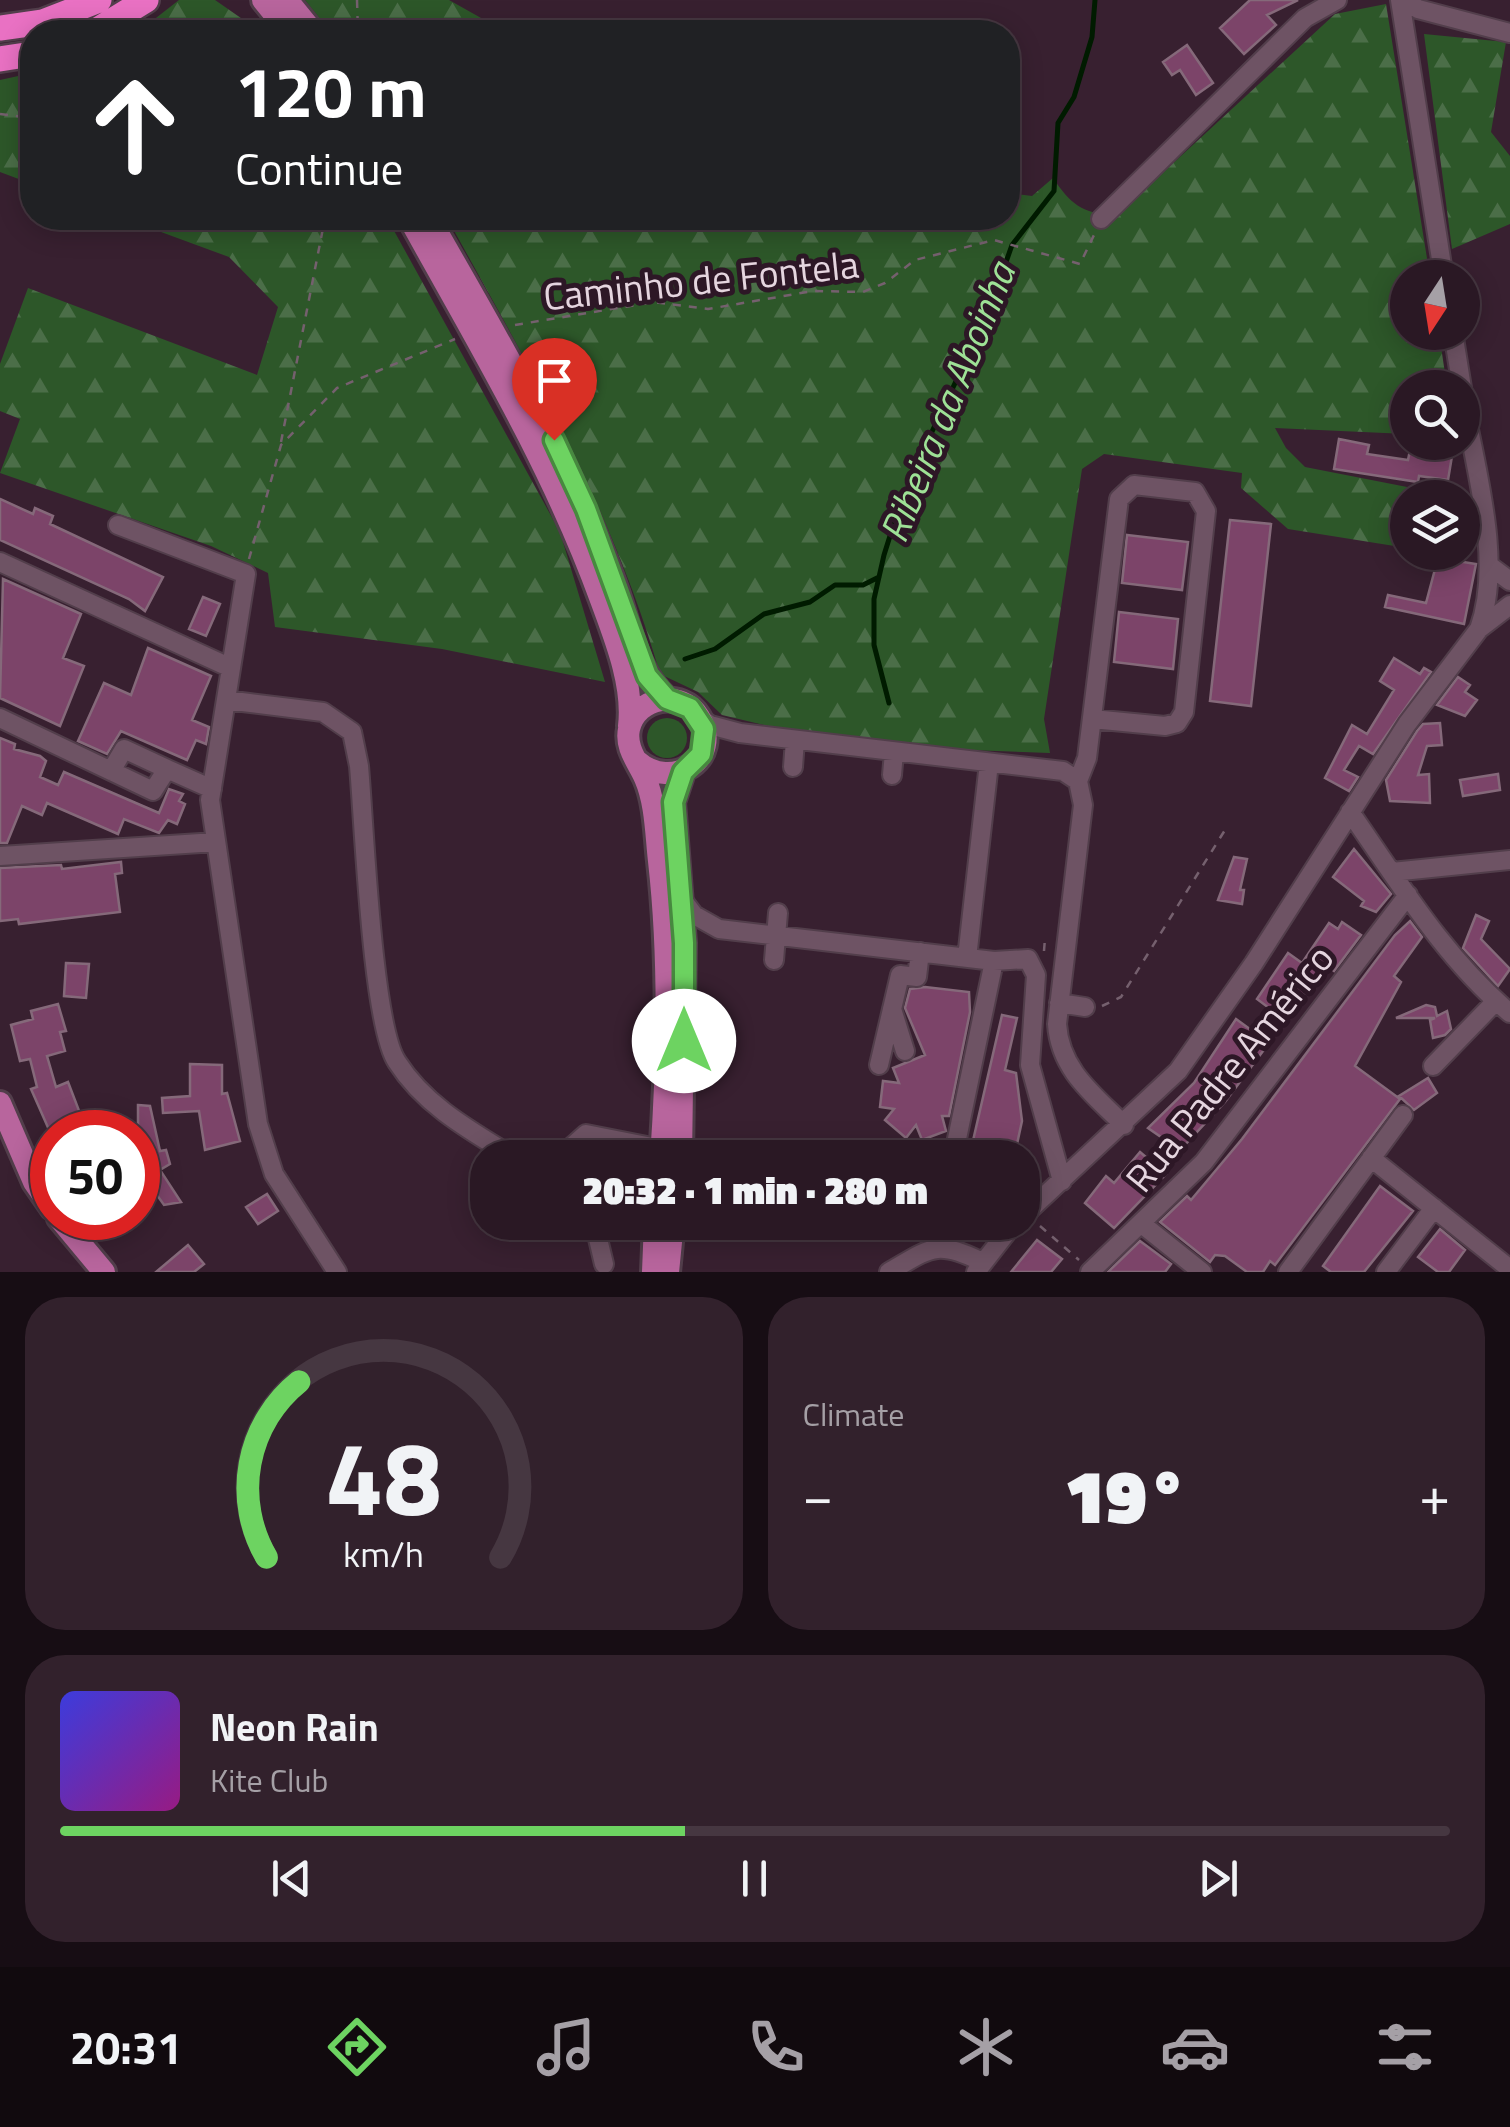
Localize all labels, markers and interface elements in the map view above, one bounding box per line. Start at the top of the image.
text: 120 m [235,38,427,144]
icon: ahead [70,60,200,190]
text: Continue [235,134,403,202]
street label: Caminho de Fontela [540,235,862,325]
water label: Ribeira da Aboinha [863,251,1032,551]
north arrow [1390,260,1480,350]
map controls [1390,260,1480,570]
pin [512,338,597,441]
icon: arrive [527,353,582,408]
button: search [1390,370,1480,460]
button: layers [1390,480,1480,570]
street label: Rua Padre Américo [1111,932,1347,1204]
position arrow [632,989,736,1093]
speed limit sign: 50 [30,1110,160,1240]
text: 20:32 · 1 min · 280 m [582,1161,928,1219]
text: Climate [803,1390,904,1438]
text: 48 [326,1397,442,1555]
text: 19° [1064,1438,1188,1552]
text: − [803,1453,833,1536]
text: + [1419,1453,1450,1536]
text: km/h [343,1526,424,1581]
text: Neon Rain [210,1698,379,1756]
text: Kite Club [210,1756,328,1804]
icon: previous [264,1851,319,1906]
icon: pause [727,1851,782,1906]
icon: next [1191,1851,1246,1906]
icon: directions [322,2012,392,2082]
icon: music [531,2012,601,2082]
icon: phone [741,2012,811,2082]
icon: climate [951,2012,1021,2082]
icon: car [1160,2012,1230,2082]
icon: filters [1370,2012,1440,2082]
text: 20:31 [70,2013,182,2081]

